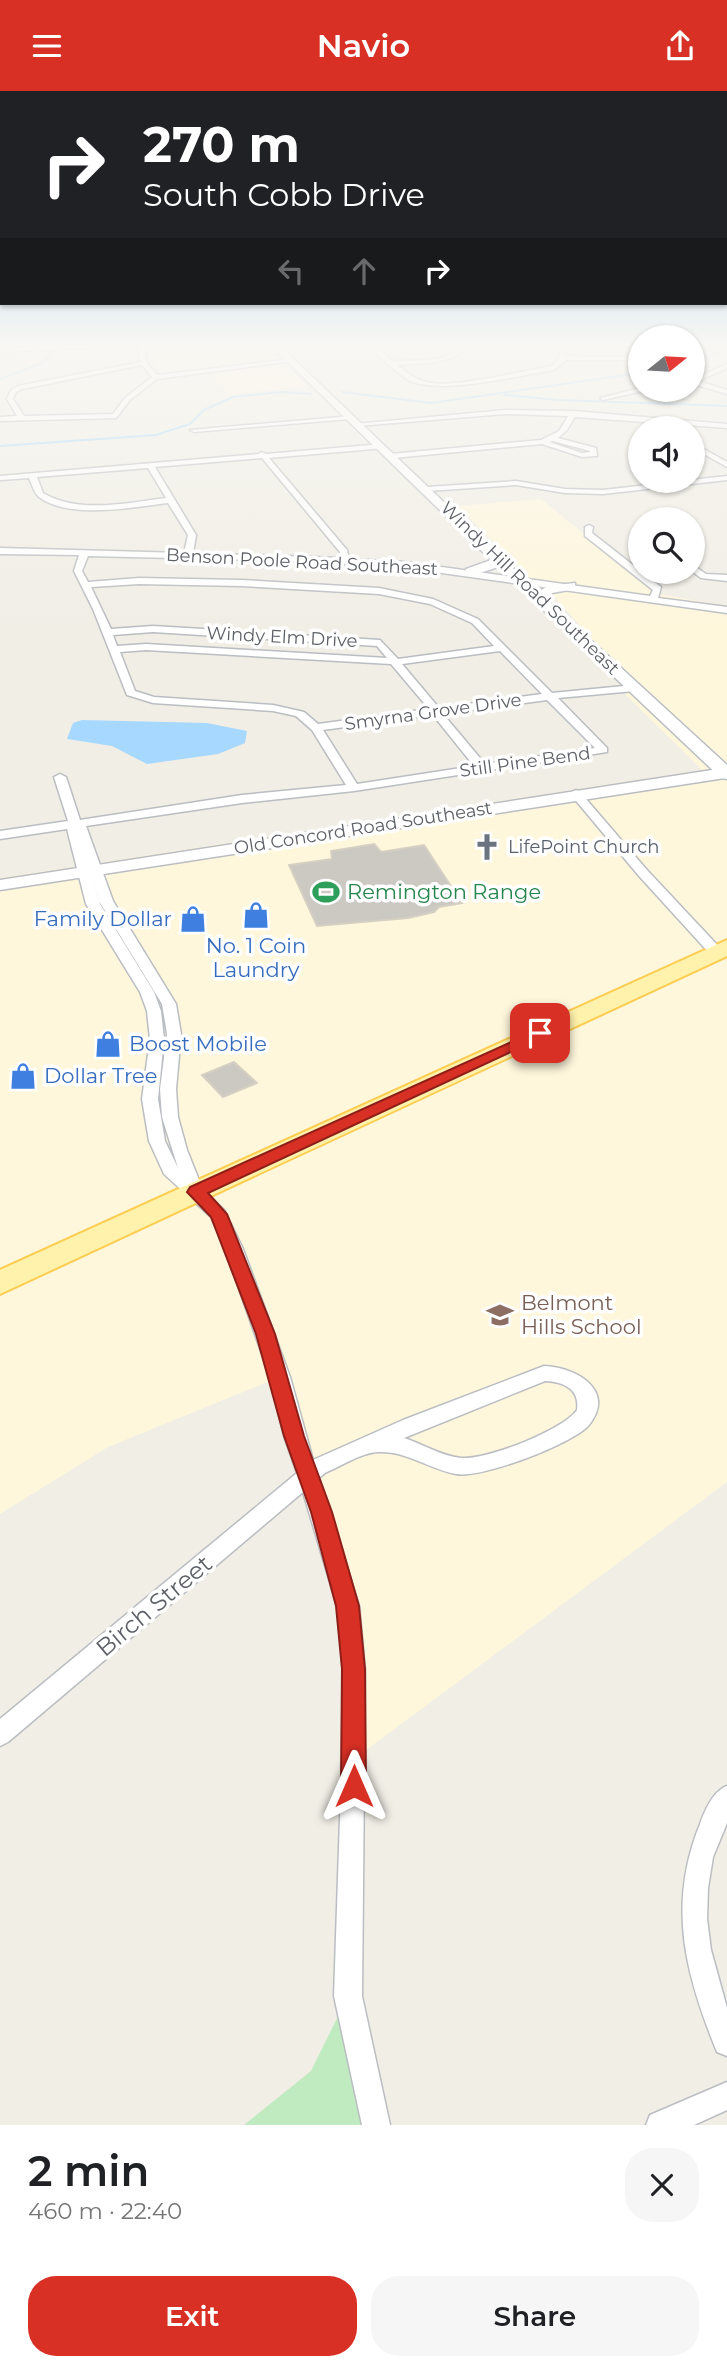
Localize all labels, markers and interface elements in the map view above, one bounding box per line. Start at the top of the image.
text: Navio [317,26,410,65]
icon: menu [28,27,66,65]
icon: share [661,27,699,65]
text: 270 m [143,115,300,174]
icon: right [28,119,119,210]
text: South Cobb Drive [143,175,425,214]
icon: left [272,252,310,290]
icon: ahead [345,252,383,290]
icon: right [418,252,456,290]
north arrow [628,325,705,403]
map controls [628,325,705,584]
button: sound [628,416,705,493]
street label: Windy Hill Road Southeast [436,497,624,679]
button: search [628,507,705,584]
street label: Benson Poole Road Southeast [165,544,439,580]
street label: Windy Elm Drive [206,622,358,652]
street label: Smyrna Grove Drive [343,689,523,735]
street label: Still Pine Bend [458,742,592,782]
street label: Old Concord Road Southeast [232,797,494,859]
church icon: LifePoint Church [472,832,502,862]
place label: LifePoint Church [508,836,659,858]
sports icon: Remington Range [311,877,341,907]
place label: Remington Range [347,879,541,904]
shop icon: No. 1 Coin Laundry [241,900,271,930]
shop icon: Family Dollar [178,904,208,934]
place label: Family Dollar [34,906,172,931]
place label: No. 1 Coin Laundry [206,933,306,982]
pin [510,1003,570,1063]
icon: arrive [521,1014,559,1052]
shop icon: Boost Mobile [93,1029,123,1059]
place label: Boost Mobile [129,1031,267,1056]
shop icon: Dollar Tree [8,1061,38,1091]
place label: Dollar Tree [44,1063,157,1088]
place label: Belmont Hills School [521,1290,642,1339]
school or university icon: Belmont Hills School [485,1300,515,1330]
street label: Birch Street [90,1549,218,1662]
position arrow [317,1749,391,1823]
text: 2 min [28,2145,149,2197]
button: close [625,2148,699,2222]
text: 460 m · 22:40 [28,2197,182,2225]
button: Exit [28,2276,357,2356]
button: Share [371,2276,699,2356]

